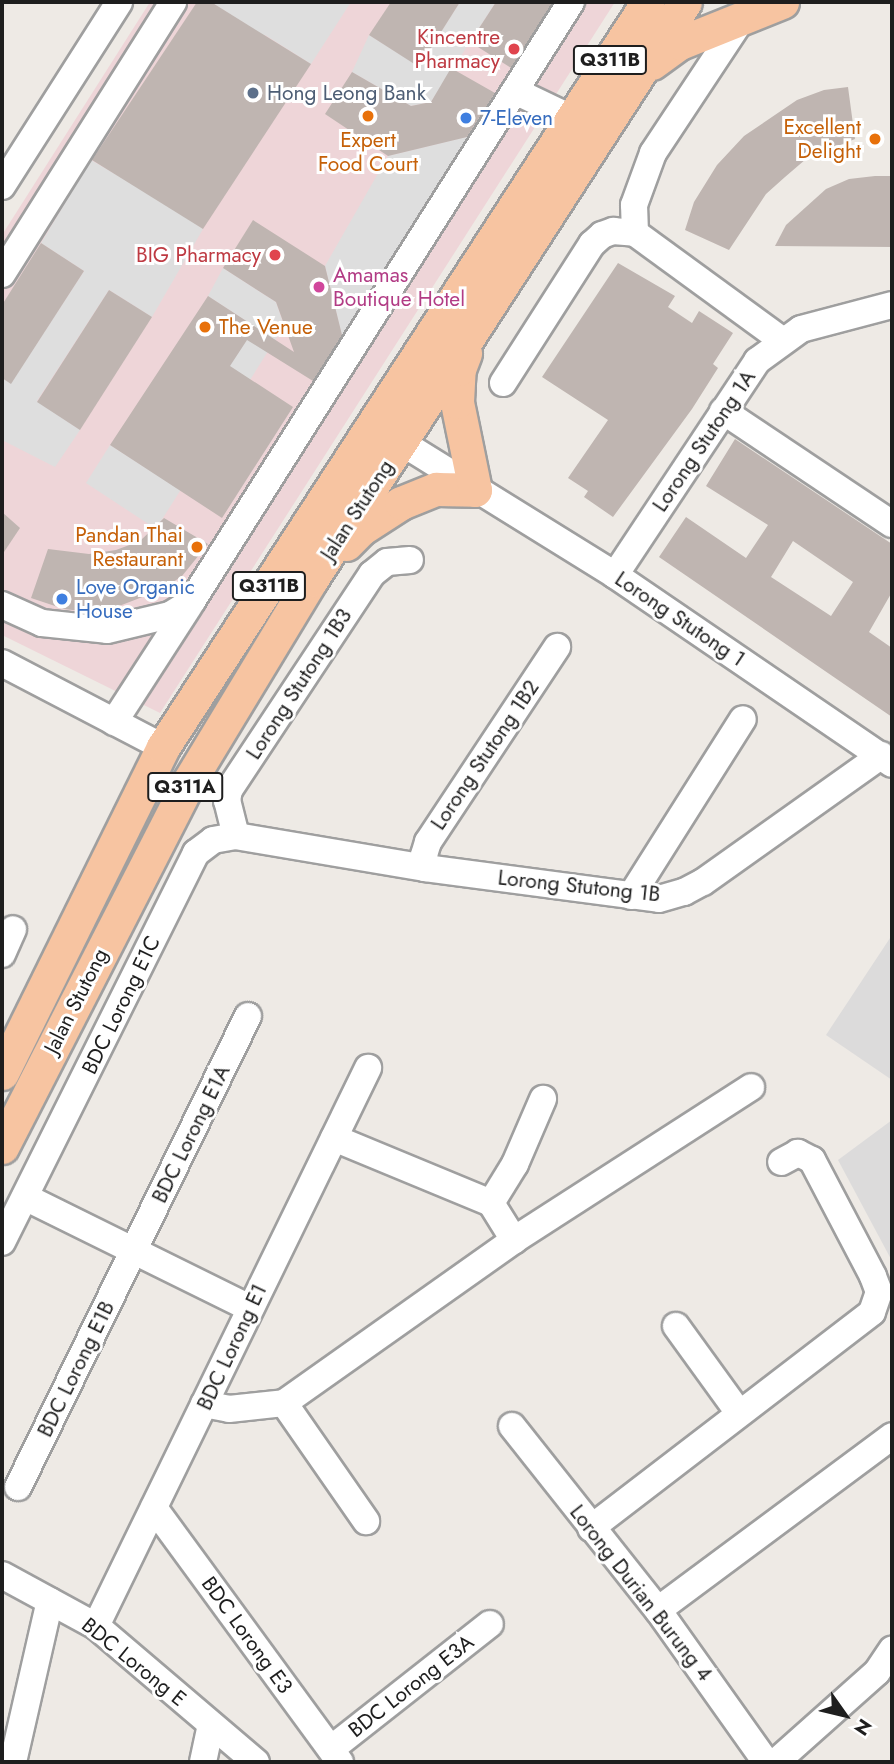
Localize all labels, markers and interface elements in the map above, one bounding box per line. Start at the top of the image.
place label: Kincentre Pharmacy [414,24,500,74]
marker: Kincentre Pharmacy [506,41,522,57]
road number: Q311B [572,44,648,76]
place label: Hong Leong Bank [267,80,426,106]
marker: Hong Leong Bank [245,85,261,101]
place label: 7-Eleven [480,105,553,131]
marker: Expert Food Court [360,108,376,124]
marker: 7-Eleven [458,110,474,126]
place label: Excellent Delight [784,114,861,164]
place label: Expert Food Court [318,127,418,177]
marker: Excellent Delight [867,131,883,147]
place label: BIG Pharmacy [136,242,261,268]
marker: BIG Pharmacy [267,247,283,263]
place label: Amamas Boutique Hotel [333,262,465,312]
marker: Amamas Boutique Hotel [311,279,327,295]
place label: The Venue [219,314,313,340]
marker: The Venue [197,319,213,335]
street label: Lorong Stutong 1A [647,365,761,517]
street label: Jalan Stutong [315,455,399,565]
place label: Pandan Thai Restaurant [75,522,183,572]
marker: Pandan Thai Restaurant [189,539,205,555]
street label: Lorong Stutong 1 [610,566,750,672]
road number: Q311B [230,570,308,601]
place label: Love Organic House [76,574,195,624]
marker: Love Organic House [54,591,70,607]
street label: Lorong Stutong 1B3 [241,604,357,764]
street label: Lorong Stutong 1B2 [426,675,544,835]
road number: Q311A [146,772,224,802]
street label: Lorong Stutong 1B [497,865,661,907]
street label: BDC Lorong E1C [77,932,165,1078]
street label: Jalan Stutong [39,944,113,1058]
street label: BDC Lorong E1A [147,1061,235,1207]
street label: BDC Lorong E1 [192,1280,272,1414]
street label: BDC Lorong E1B [32,1297,120,1441]
street label: Lorong Durian Burung 4 [564,1500,718,1686]
street label: BDC Lorong E3 [196,1572,298,1698]
street label: BDC Lorong E [77,1612,191,1712]
street label: BDC Lorong E3A [343,1629,479,1743]
north arrow [810,1680,880,1750]
text: N [847,1713,878,1741]

